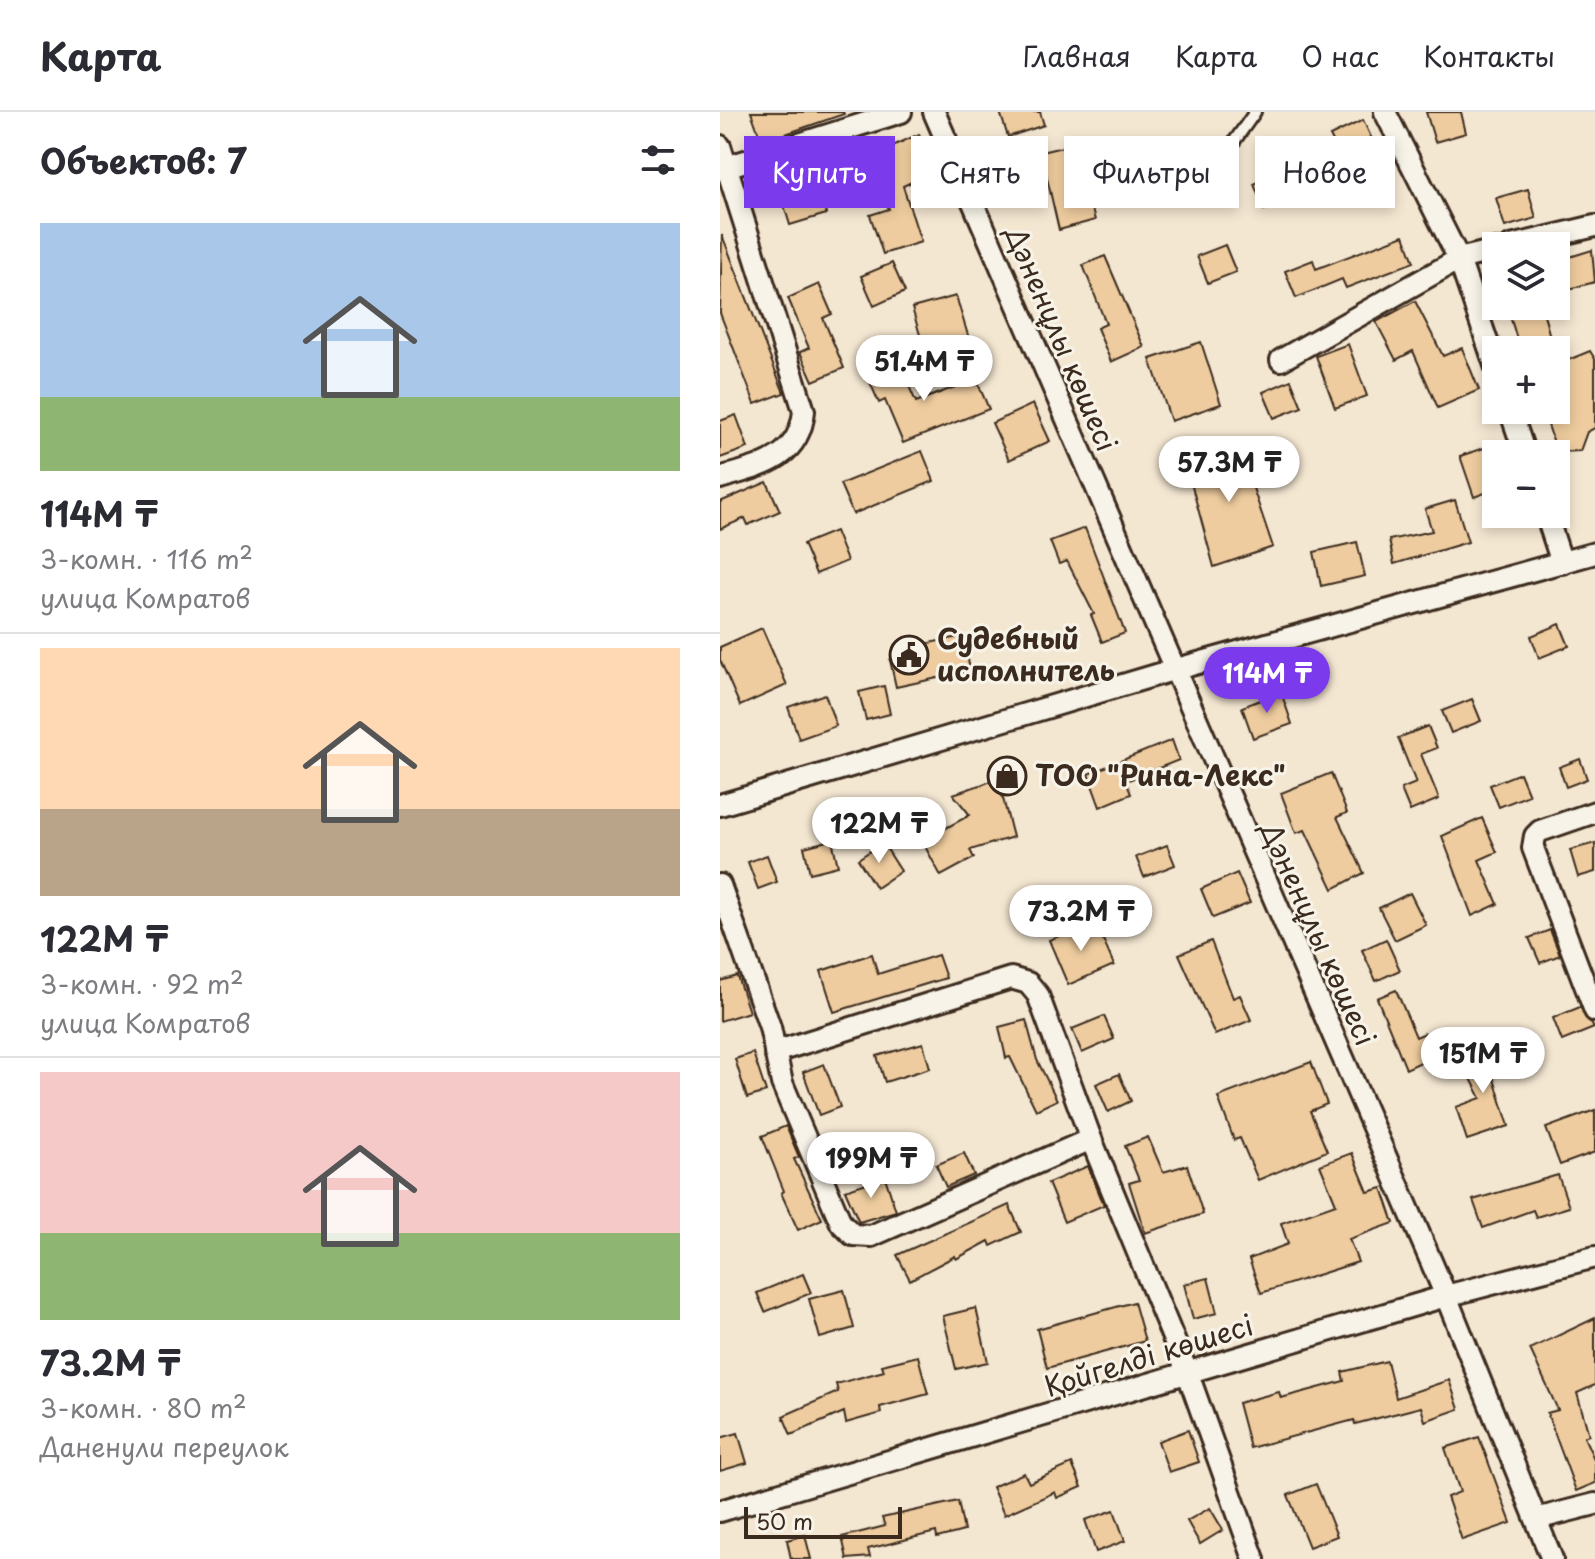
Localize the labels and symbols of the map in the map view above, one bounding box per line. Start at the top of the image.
street label: Дәненұлы көшесі [995,218,1129,458]
pin: 51.4M ₸ [850,335,998,403]
pin: 57.3M ₸ [1155,436,1303,504]
place label: Судебный исполнитель [937,616,1115,691]
public building icon: Судебный исполнитель [888,634,930,676]
pin: 114M ₸ [1202,647,1332,715]
place label: ТОО "Рина-Лекс" [1035,753,1286,796]
shop icon: ТОО "Рина-Лекс" [986,755,1028,797]
pin: 122M ₸ [814,797,944,865]
street label: Дәненұлы көшесі [1250,814,1388,1052]
pin: 73.2M ₸ [1007,885,1155,953]
pin: 151M ₸ [1418,1027,1548,1095]
pin: 199M ₸ [806,1132,936,1200]
street label: Қойгелді көшесі [1039,1302,1258,1407]
scale bar [744,1503,902,1539]

